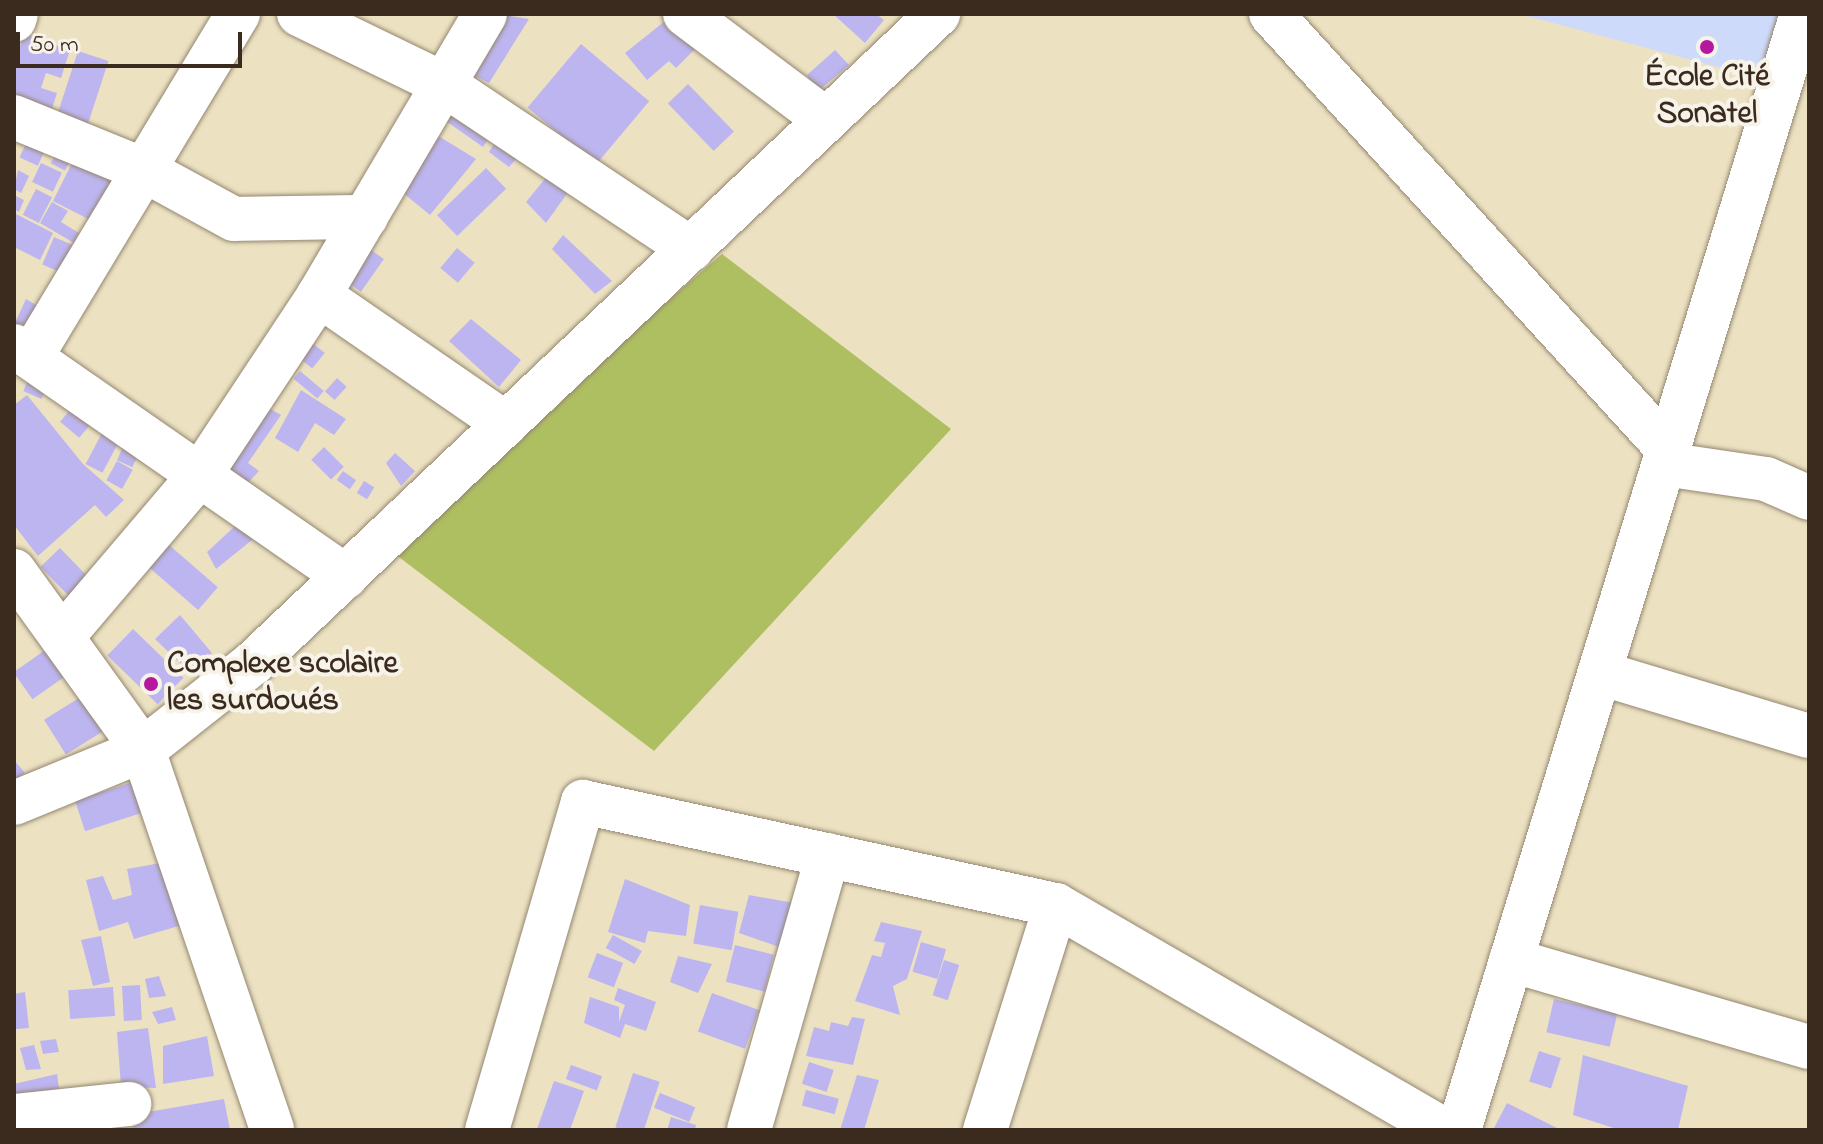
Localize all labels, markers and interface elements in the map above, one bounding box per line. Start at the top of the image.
scale bar [20,16,246,66]
text: 50 m [30,28,79,63]
marker: École Cité Sonatel [1698,38,1716,56]
place label: École Cité Sonatel [1644,60,1770,135]
place label: Complexe scolaire les surdoués [167,647,398,722]
marker: Complexe scolaire les surdoués [142,675,160,693]

